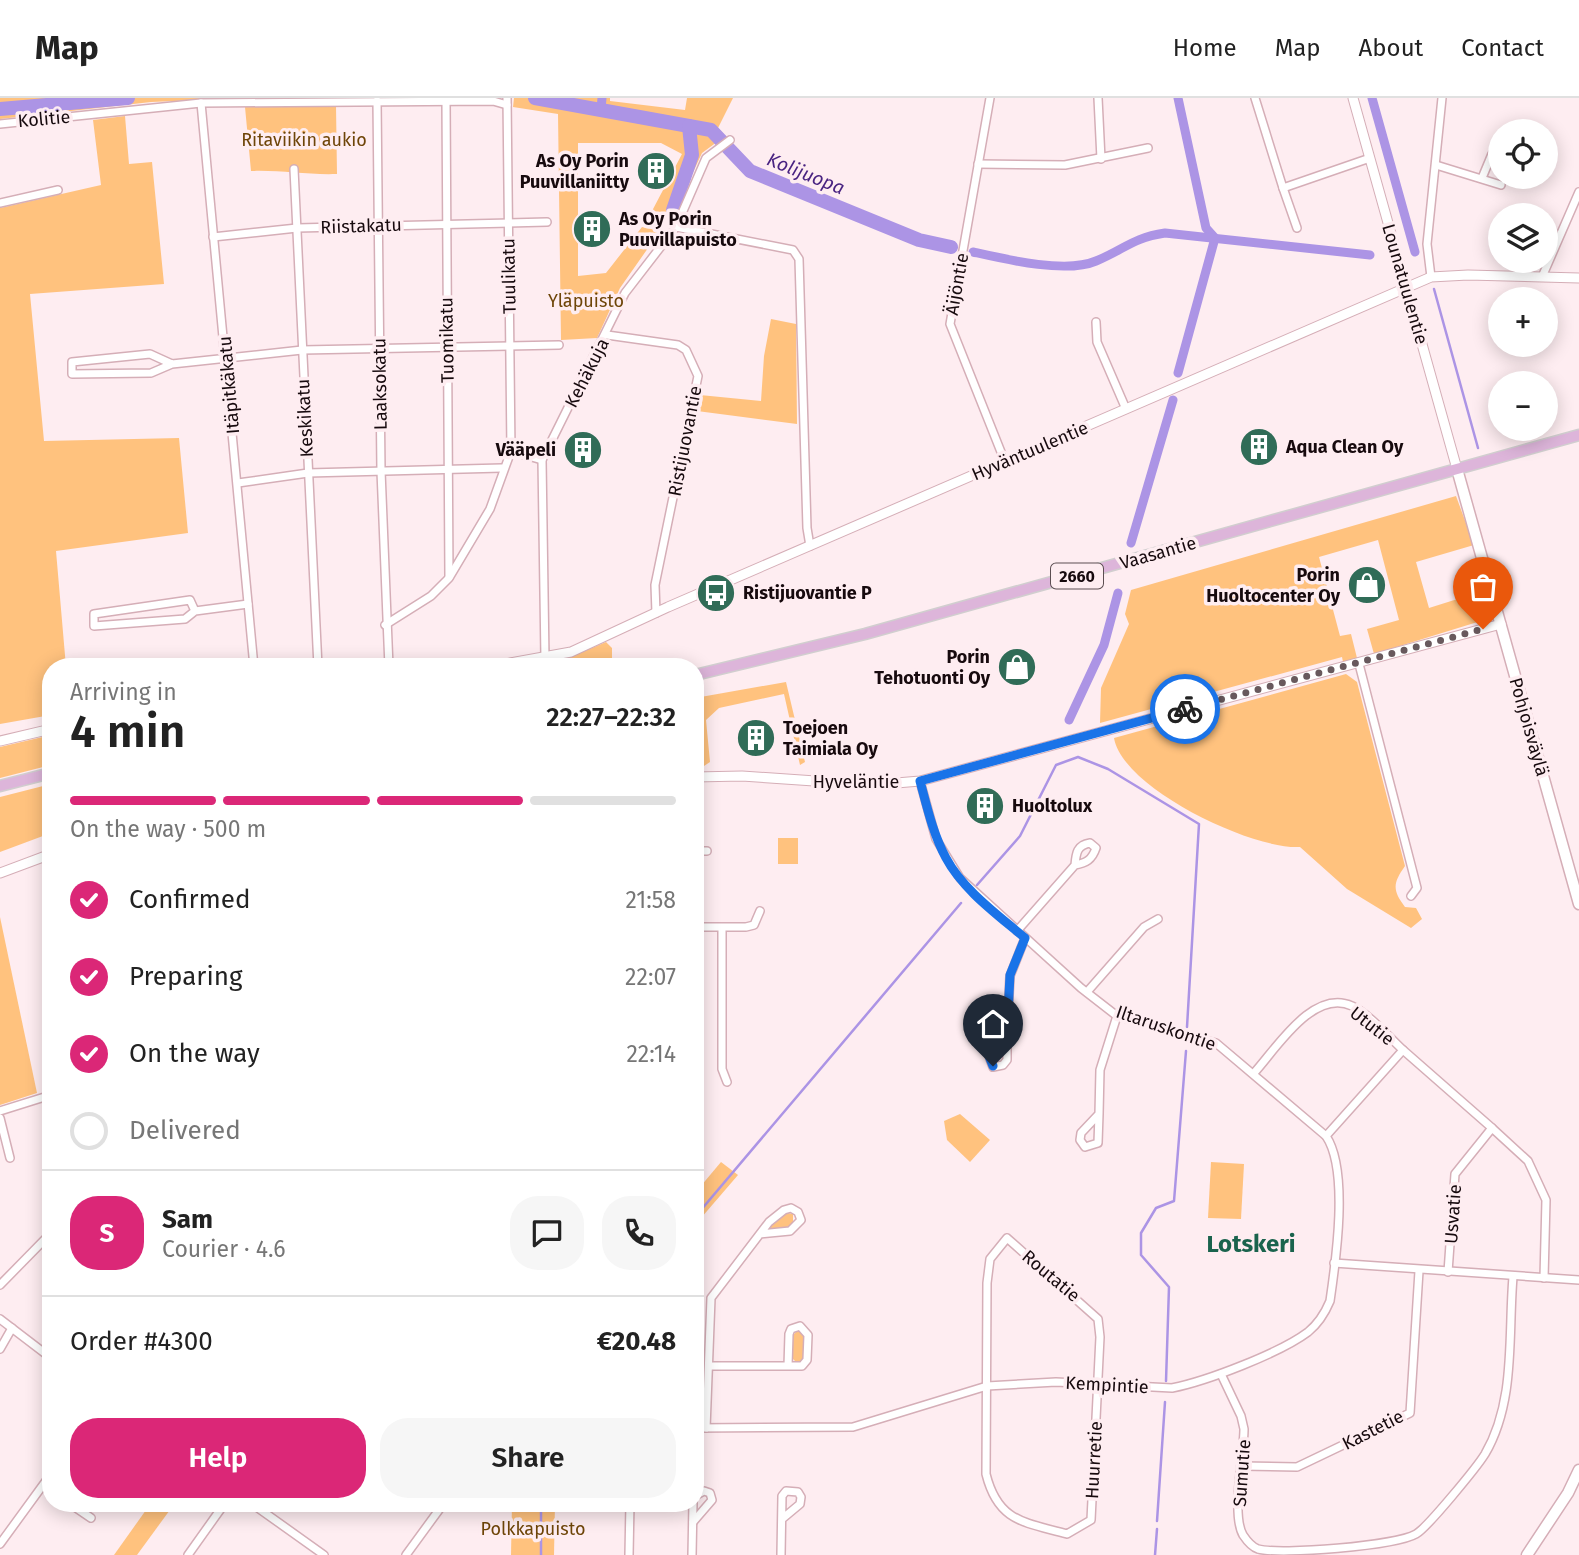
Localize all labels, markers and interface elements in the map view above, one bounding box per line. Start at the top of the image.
text: Map [35,28,99,68]
text: Home [1173,34,1237,62]
text: Map [1275,34,1321,62]
text: About [1359,34,1423,62]
text: Contact [1461,34,1544,62]
street label: Kolitie [17,106,71,132]
map controls [1488,119,1558,441]
button: locate [1488,119,1558,189]
park label: Ritaviikin aukio [241,129,367,151]
water label: Kolijuopa [764,148,848,199]
place label: As Oy Porin Puuvillaniitty [520,150,630,193]
building icon: As Oy Porin Puuvillaniitty [635,150,677,192]
button: layers [1488,203,1558,273]
building icon: As Oy Porin Puuvillapuisto [571,208,613,250]
place label: As Oy Porin Puuvillapuisto [618,208,737,251]
street label: Riistakatu [320,214,402,238]
street label: Lounatuulentie [1377,221,1433,347]
street label: Tuulikatu [497,238,521,314]
street label: Äijöntie [941,251,973,317]
button: + [1488,287,1558,357]
park label: Yläpuisto [548,290,624,312]
street label: Tuomikatu [435,297,459,383]
street label: Itäpitkäkatu [214,335,244,435]
street label: Kehäkuja [560,335,614,411]
street label: Laaksokatu [368,338,392,430]
button: − [1488,371,1558,441]
street label: Keskikatu [292,378,318,458]
street label: Ristijuovantie [663,384,707,498]
street label: Hyväntuulentie [968,417,1092,485]
building icon: Aqua Clean Oy [1238,426,1280,468]
building icon: Vääpeli [562,429,604,471]
place label: Aqua Clean Oy [1285,436,1404,458]
place label: Vääpeli [495,439,556,461]
street label: Vaasantie [1117,532,1199,574]
pin [1453,557,1513,629]
road number: 2660 [1051,564,1103,589]
place label: Porin Huoltocenter Oy [1206,564,1341,607]
shop icon: Porin Huoltocenter Oy [1346,564,1388,606]
icon: bag [1464,568,1502,606]
bus stop icon: Ristijuovantie P [695,572,737,614]
place label: Ristijuovantie P [743,582,872,604]
place label: Porin Tehotuonti Oy [874,646,991,689]
shop icon: Porin Tehotuonti Oy [996,646,1038,688]
courier [1150,674,1220,744]
street label: Pohjoisväylä [1504,675,1554,779]
text: Arriving in [70,678,177,706]
icon: bike [1166,690,1204,728]
text: 22:27–22:32 [546,702,676,733]
text: 4 min [70,704,185,759]
building icon: Toejoen Taimiala Oy [735,717,777,759]
place label: Toejoen Taimiala Oy [783,717,879,760]
street label: Hyveläntie [813,771,899,793]
building icon: Huoltolux [964,785,1006,827]
place label: Huoltolux [1012,795,1093,817]
text: On the way · 500 m [70,815,266,843]
icon: check [70,881,108,919]
text: Confirmed [129,884,250,915]
text: 21:58 [625,886,676,914]
icon: check [70,958,108,996]
text: Preparing [129,961,242,992]
text: 22:07 [625,963,676,991]
pin [963,994,1023,1066]
street label: Iltaruskontie [1113,1001,1219,1055]
street label: Ututie [1345,1002,1399,1050]
icon: home [974,1005,1012,1043]
icon: check [70,1035,108,1073]
text: On the way [129,1038,260,1069]
text: 22:14 [626,1040,676,1068]
text: Delivered [129,1115,241,1146]
street label: Usvatie [1440,1183,1466,1245]
button: chat [510,1196,584,1270]
button: phone [602,1196,676,1270]
text: Sam [162,1204,213,1235]
text: S [100,1218,114,1249]
district label: Lotskeri [1206,1230,1296,1258]
text: Courier · 4.6 [162,1235,286,1263]
street label: Routatie [1017,1245,1085,1307]
text: Order #4300 [70,1326,213,1357]
text: €20.48 [597,1326,676,1357]
street label: Kempintie [1065,1372,1149,1398]
street label: Kastetie [1339,1405,1407,1455]
button: Help [70,1418,366,1498]
button: Share [380,1418,676,1498]
street label: Huurretie [1081,1421,1107,1499]
street label: Sumutie [1229,1439,1255,1507]
park label: Polkkapuisto [480,1518,586,1540]

